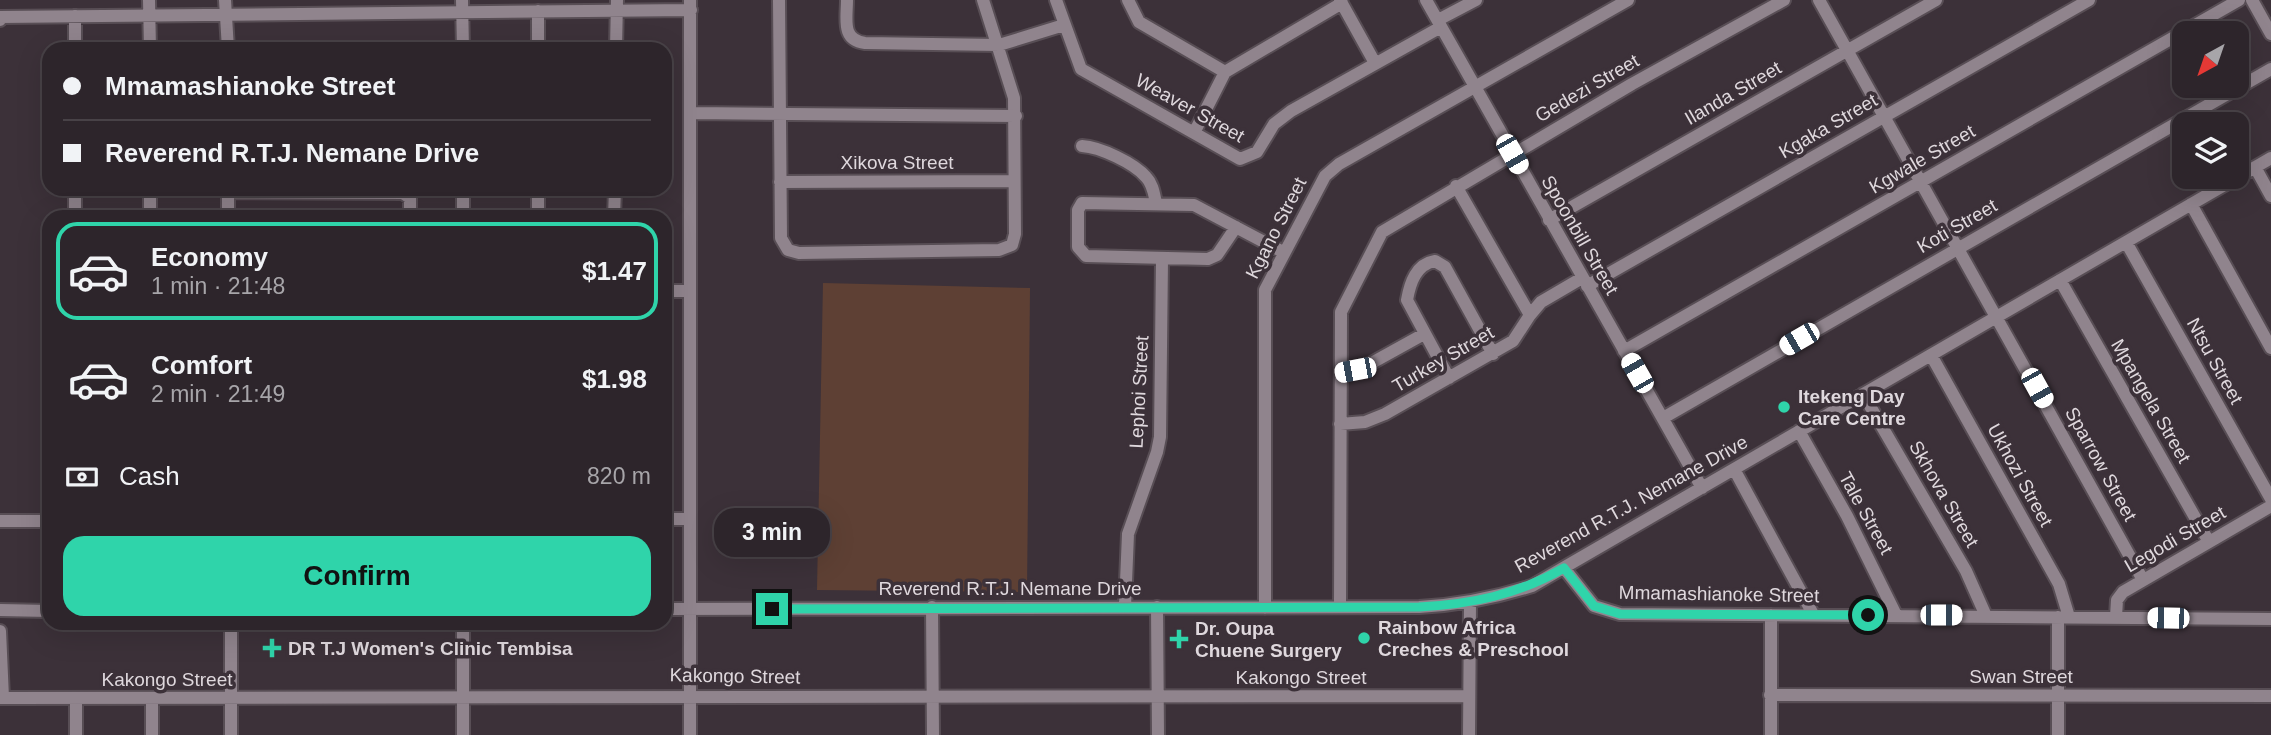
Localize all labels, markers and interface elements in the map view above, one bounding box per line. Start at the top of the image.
north arrow [2172,21,2249,98]
map controls [2172,21,2249,189]
street label: Gedezi Street [1531,50,1643,126]
street label: Ilanda Street [1681,57,1786,129]
street label: Weaver Street [1132,69,1249,147]
text: Mmamashianoke Street [105,71,395,101]
street label: Kgaka Street [1775,89,1881,163]
button: layers [2172,112,2249,189]
street label: Kgwale Street [1866,120,1979,198]
car [1493,131,1532,177]
text: Reverend R.T.J. Nemane Drive [105,138,479,168]
street label: Xikova Street [841,152,954,173]
street label: Spoonbill Street [1537,172,1623,299]
street label: Kgano Street [1241,173,1311,282]
street label: Koti Street [1913,194,2001,257]
icon: car [67,240,130,303]
text: Economy [151,242,268,272]
text: $1.47 [582,256,647,286]
text: 1 min · 21:48 [151,273,285,299]
street label: Ntsu Street [2183,314,2248,408]
car [1776,319,1823,359]
street label: Turkey Street [1389,321,1498,396]
street label: Lephoi Street [1126,334,1152,449]
street label: Mpangela Street [2107,335,2195,467]
icon: car [67,348,130,411]
text: Comfort [151,350,252,380]
car [1618,350,1657,396]
car [1333,356,1378,384]
text: $1.98 [582,364,647,394]
car [2018,365,2057,411]
text: 2 min · 21:49 [151,381,285,407]
place label: Itekeng Day Care Centre [1798,386,1906,429]
marker: Itekeng Day Care Centre [1776,399,1792,415]
street label: Sparrow Street [2061,403,2141,525]
street label: Ukhozi Street [1983,420,2057,531]
street label: Reverend R.T.J. Nemane Drive [1511,431,1751,577]
street label: Skhova Street [1905,437,1983,552]
icon: cash [63,458,101,496]
text: Cash [119,461,180,491]
text: 820 m [587,463,651,489]
street label: Tale Street [1835,468,1898,558]
street label: Legodi Street [2121,501,2230,576]
callout: 3 min [714,508,830,556]
text: 3 min [742,519,802,545]
button: Confirm [63,536,651,616]
street label: Reverend R.T.J. Nemane Drive [879,578,1141,599]
street label: Mmamashianoke Street [1619,582,1820,606]
route end [756,593,788,625]
route start [1852,599,1884,631]
car [1921,605,1963,626]
car [2147,607,2190,629]
place label: Rainbow Africa Creches & Preschool [1378,617,1569,660]
place label: Dr. Oupa Chuene Surgery [1195,618,1342,661]
marker: Dr. Oupa Chuene Surgery [1169,629,1189,649]
marker: Rainbow Africa Creches & Preschool [1356,630,1372,646]
marker: DR T.J Women's Clinic Tembisa [262,638,282,658]
place label: DR T.J Women's Clinic Tembisa [288,638,573,659]
street label: Kakongo Street [669,664,801,688]
street label: Swan Street [1969,666,2073,687]
street label: Kakongo Street [1236,667,1367,688]
street label: Kakongo Street [102,669,233,690]

